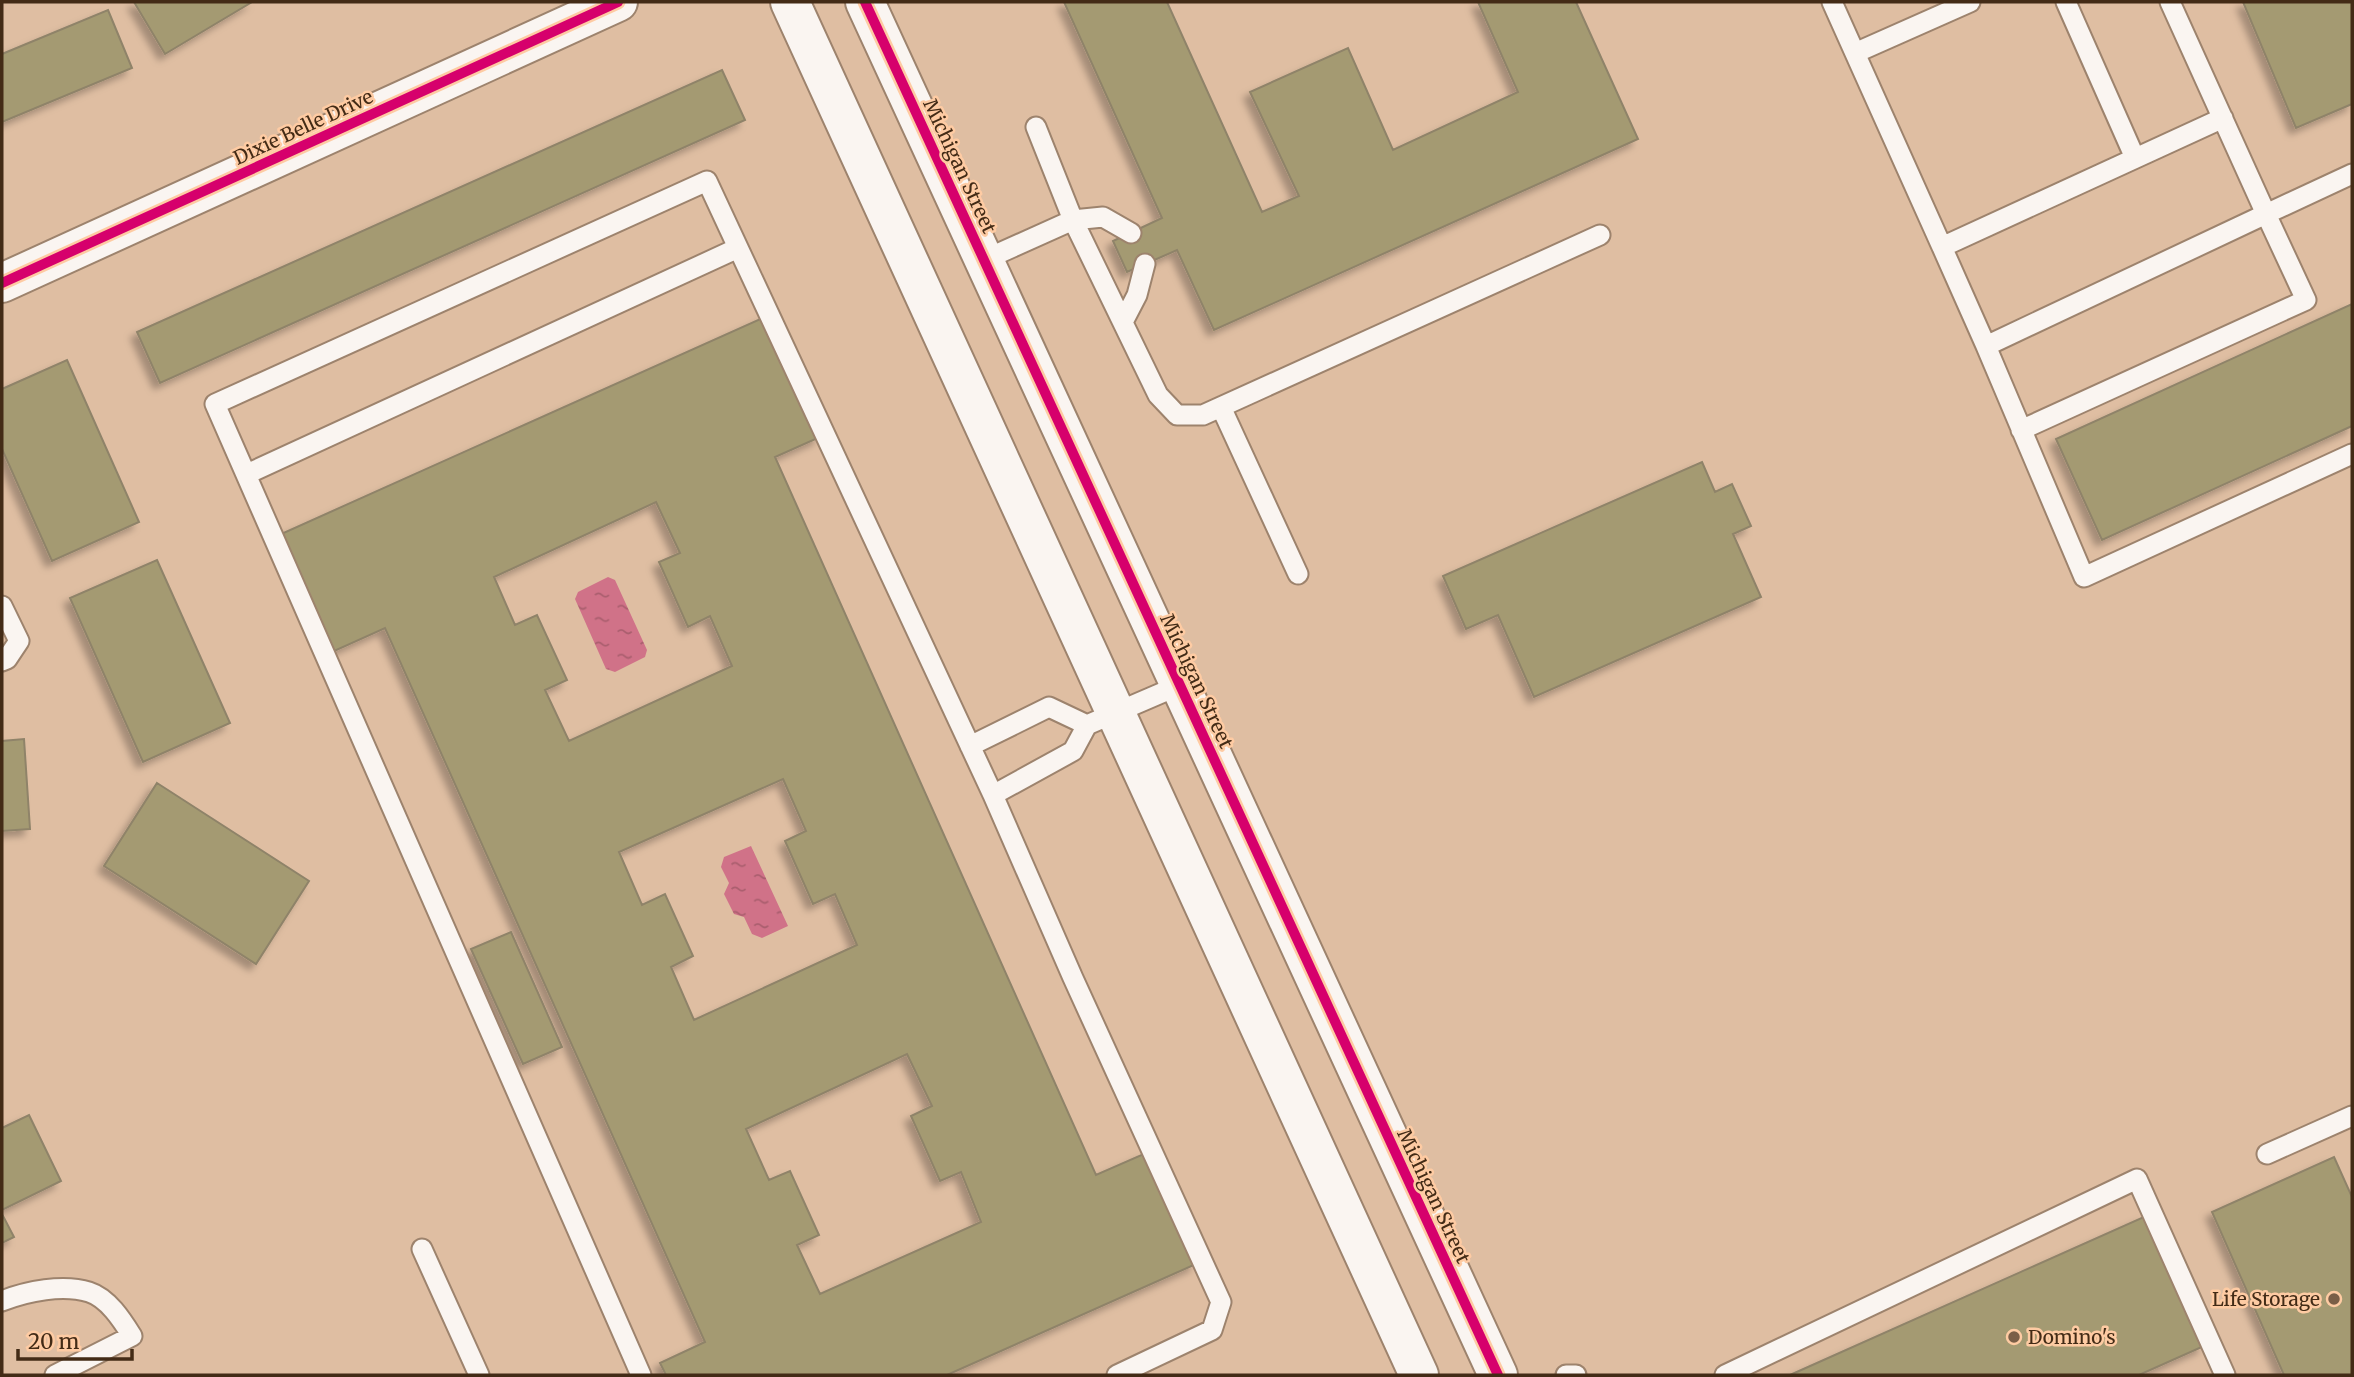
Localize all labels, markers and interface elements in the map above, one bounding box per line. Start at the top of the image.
street label: Dixie Belle Drive [229,84,377,170]
street label: Michigan Street [918,95,1002,238]
street label: Michigan Street [1155,610,1239,753]
street label: Michigan Street [1392,1125,1476,1268]
place label: Life Storage [2212,1287,2320,1311]
marker: Life Storage [2326,1291,2342,1307]
scale bar [18,1318,131,1362]
place label: Domino's [2028,1325,2116,1349]
text: 20 m [28,1328,80,1355]
marker: Domino's [2006,1329,2022,1345]

